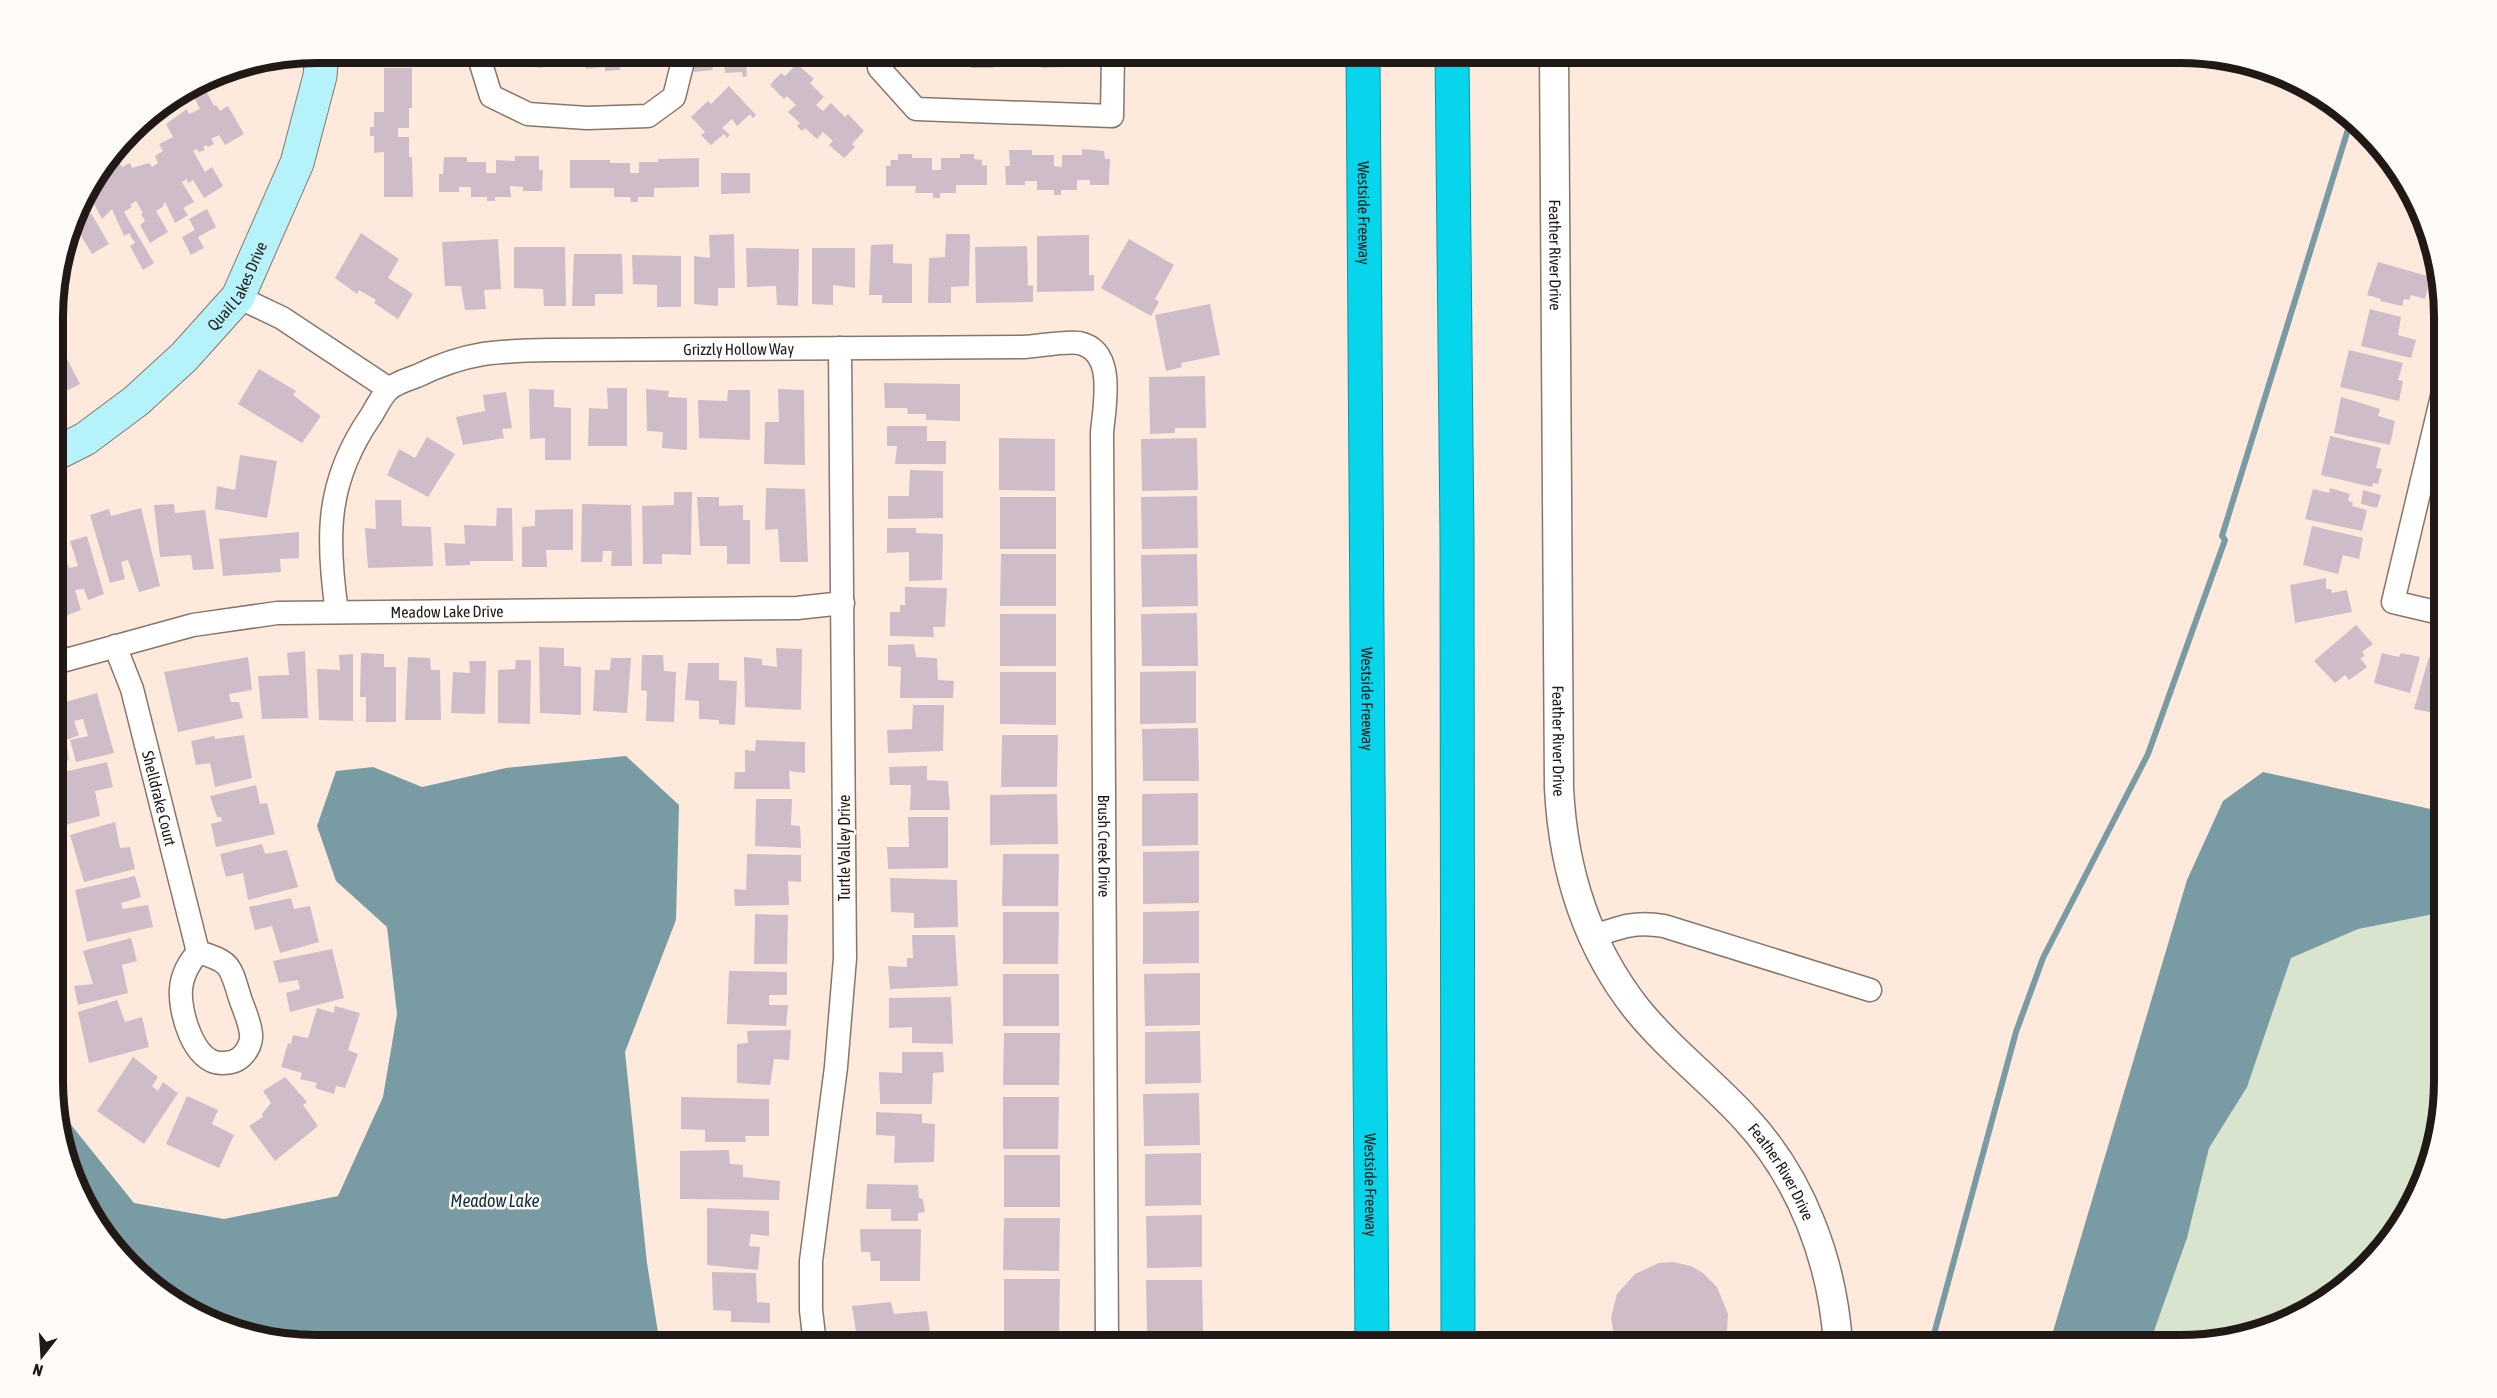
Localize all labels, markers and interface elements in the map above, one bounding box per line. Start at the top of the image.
street label: Westside Freeway [1354,161,1373,265]
street label: Feather River Drive [1546,199,1565,310]
street label: Quail Lakes Drive [203,239,270,334]
street label: Grizzly Hollow Way [683,339,795,359]
street label: Meadow Lake Drive [390,602,504,621]
street label: Westside Freeway [1358,647,1377,751]
street label: Feather River Drive [1549,685,1568,797]
street label: Shelldrake Court [139,749,180,848]
street label: Turtle Valley Drive [835,795,854,901]
street label: Brush Creek Drive [1095,795,1114,897]
street label: Feather River Drive [1745,1119,1818,1223]
street label: Westside Freeway [1361,1133,1380,1237]
water label: Meadow Lake [450,1190,540,1211]
north arrow [12,1326,72,1386]
text: N [30,1360,45,1380]

